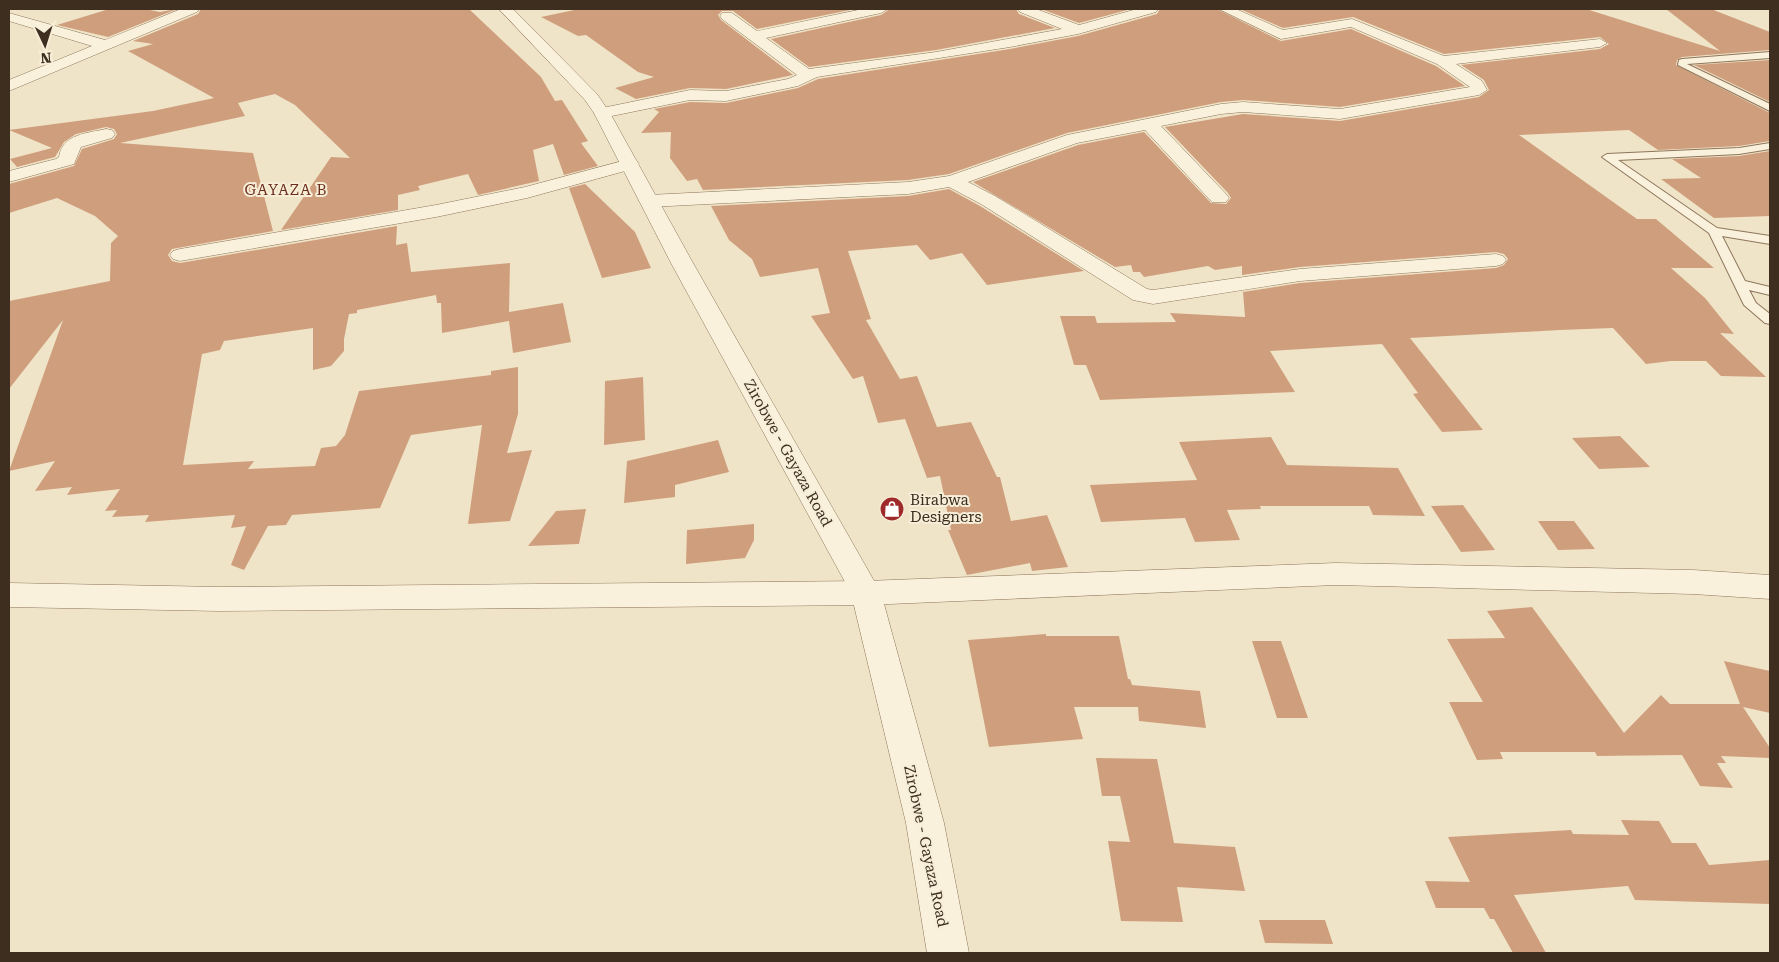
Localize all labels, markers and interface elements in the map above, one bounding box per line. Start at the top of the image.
north arrow [20,20,70,70]
text: N [40,50,52,66]
district label: GAYAZA B [245,181,327,199]
street label: Zirobwe - Gayaza Road [740,376,836,530]
place label: Birabwa Designers [910,491,982,526]
shop icon: Birabwa Designers [879,496,905,522]
street label: Zirobwe - Gayaza Road [900,763,952,929]

